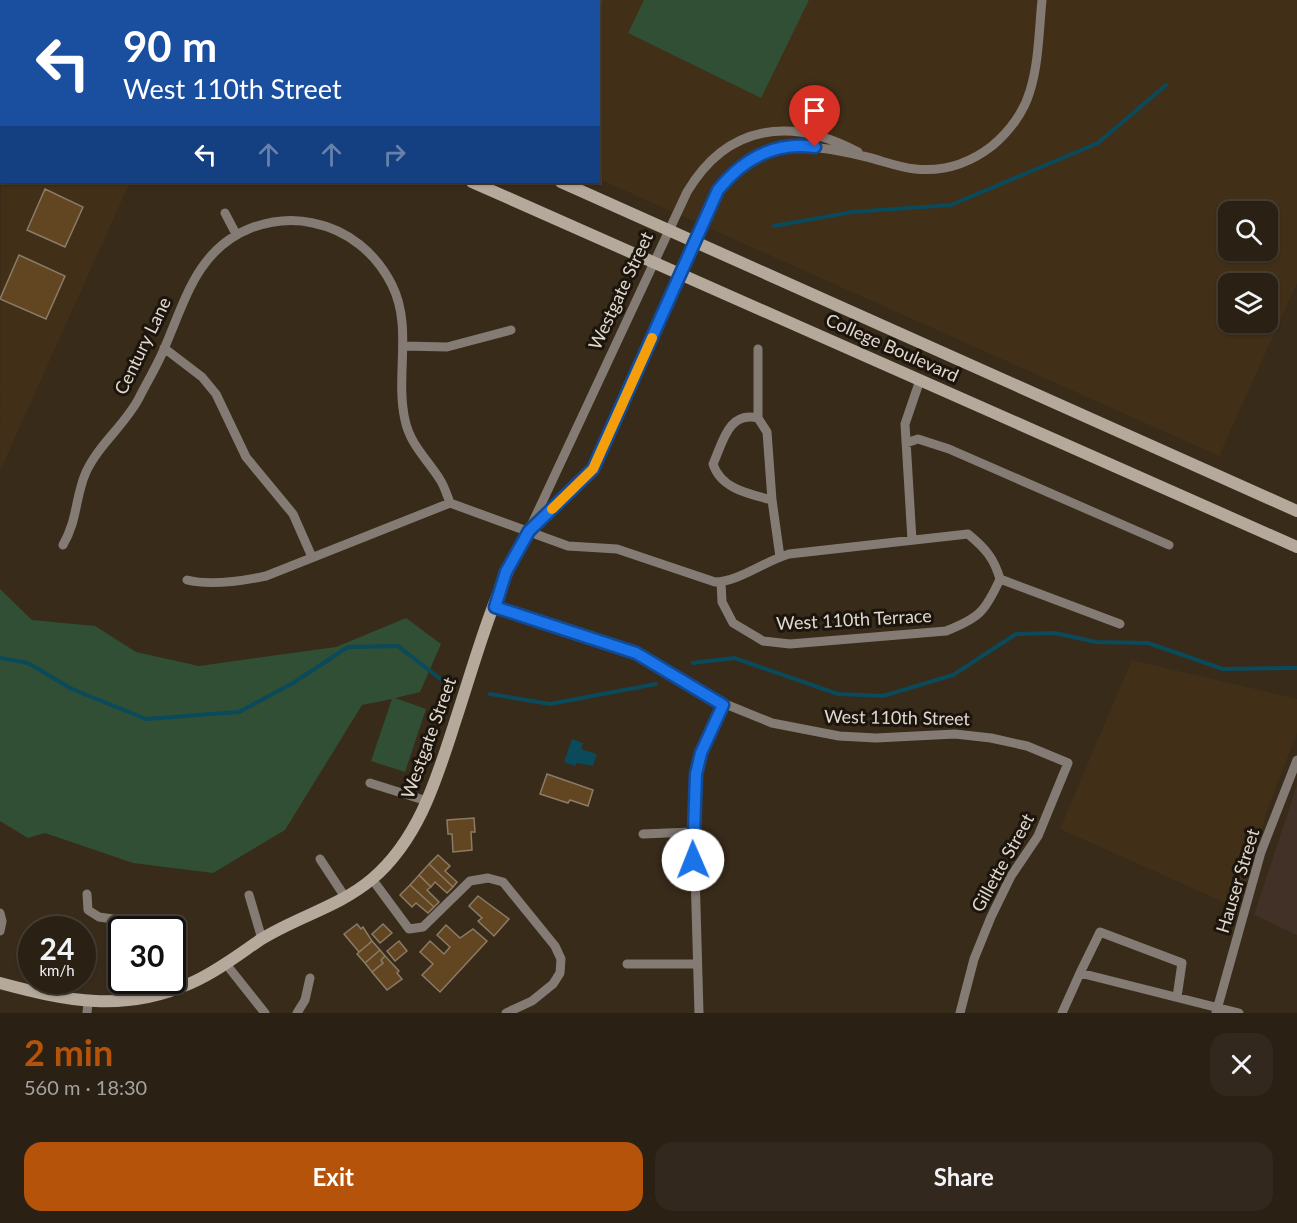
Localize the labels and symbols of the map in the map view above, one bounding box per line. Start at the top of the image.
pin [789,85,840,147]
street label: Westgate Street [583,228,657,353]
street label: Century Lane [109,293,175,398]
street label: College Boulevard [823,308,962,386]
street label: West 110th Terrace [776,604,932,634]
street label: Westgate Street [396,673,460,801]
street label: West 110th Street [824,705,971,729]
street label: Gillette Street [966,809,1038,916]
street label: Hauser Street [1211,825,1263,936]
position arrow [661,828,725,892]
speed limit sign: 30 [108,916,186,994]

